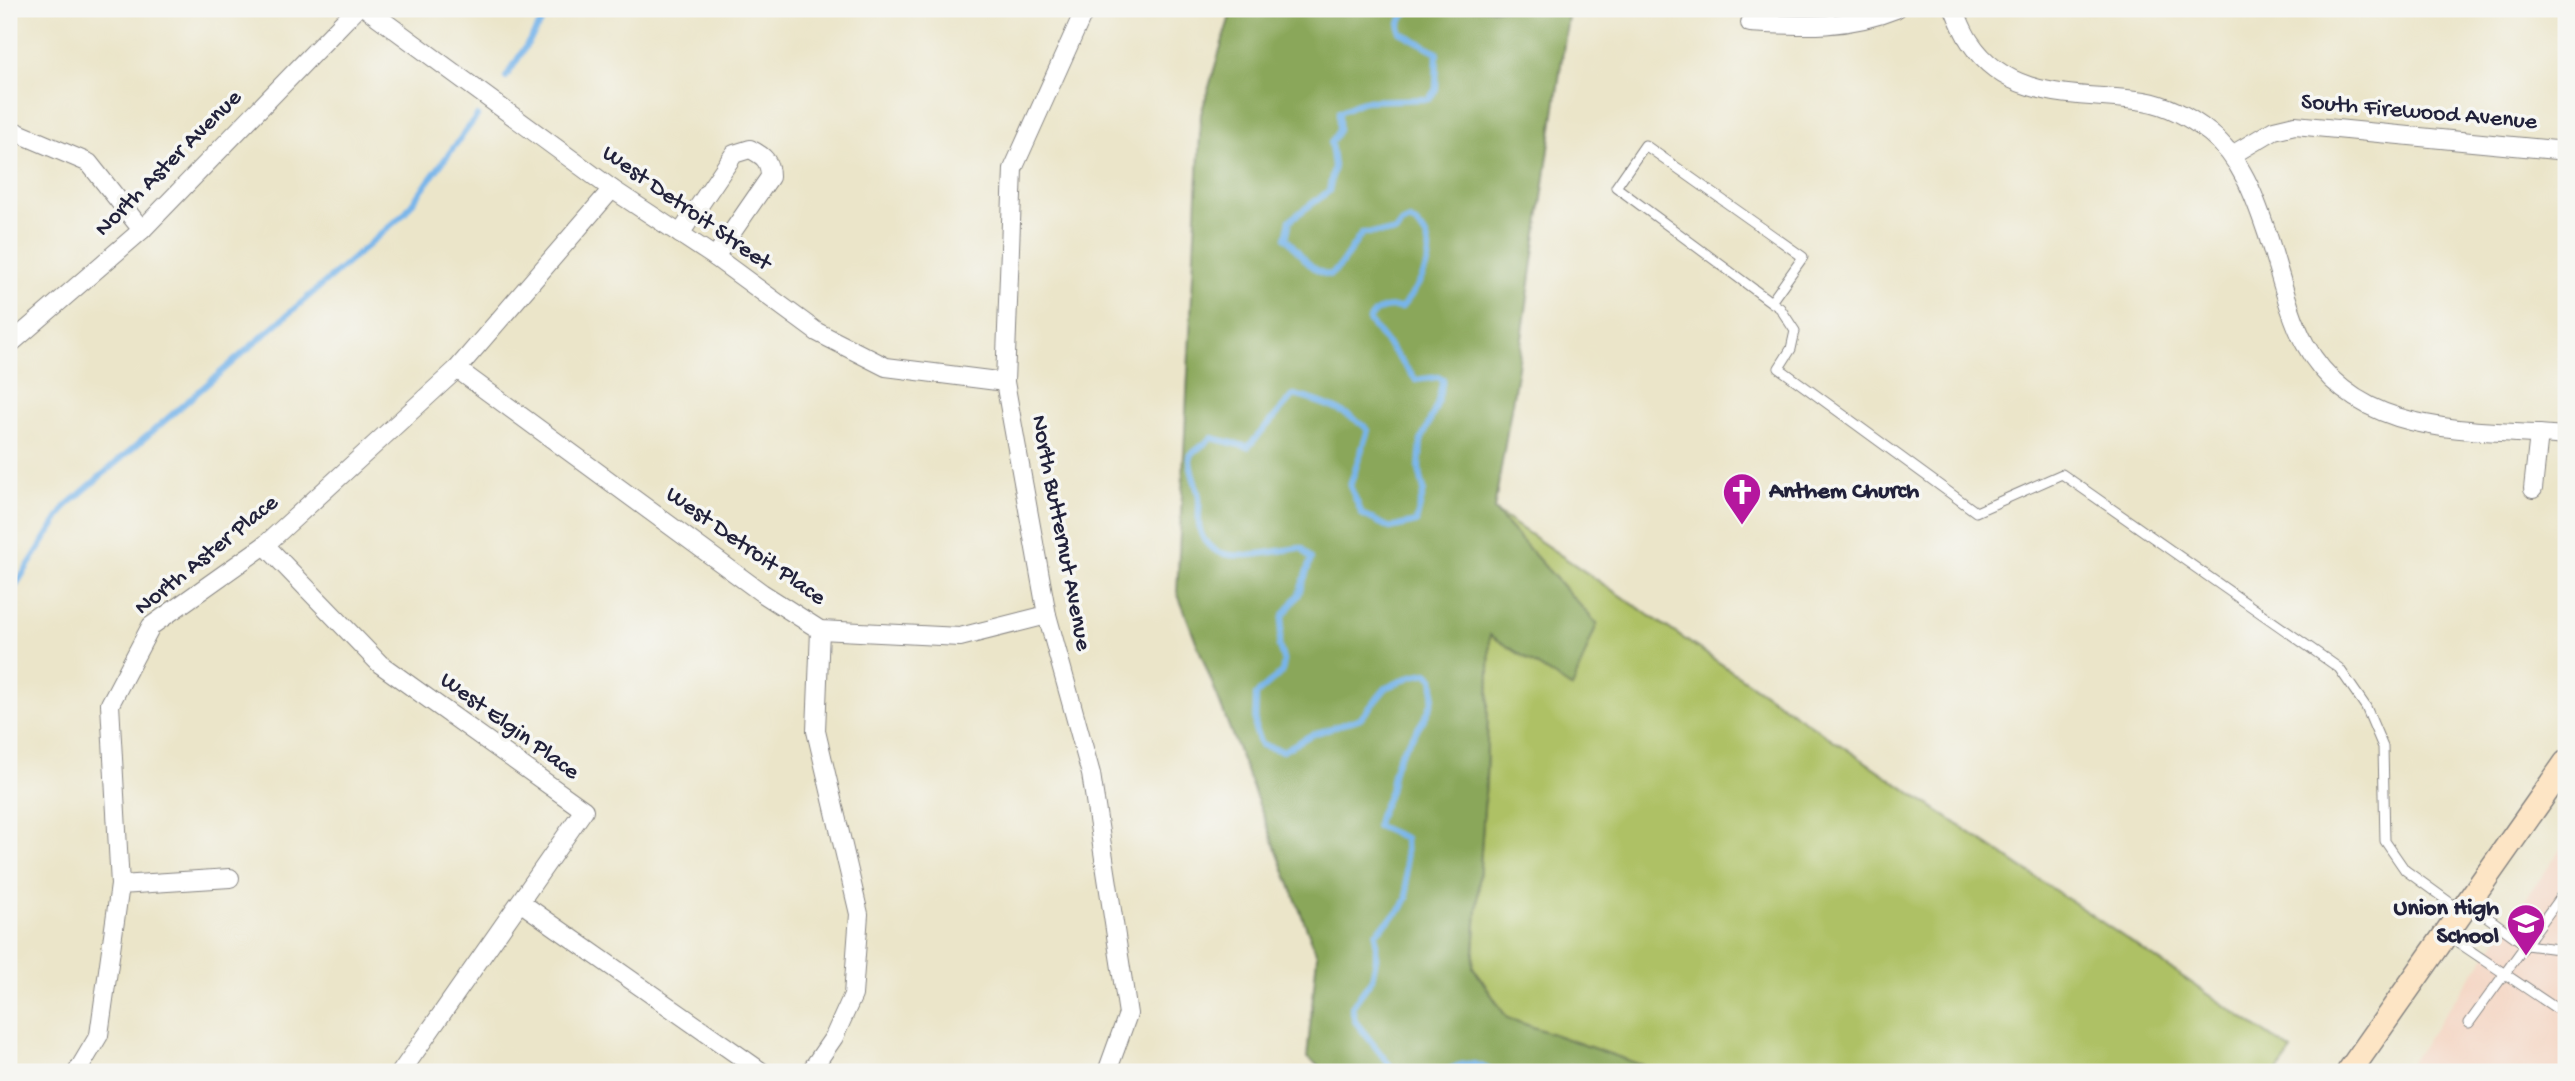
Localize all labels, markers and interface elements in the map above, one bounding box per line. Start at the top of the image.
street label: North Aster Avenue [89,84,249,244]
street label: South Firewood Avenue [2300,88,2539,138]
street label: West Detroit Street [596,140,778,280]
street label: North Butternut Avenue [1023,413,1097,654]
church icon: Anthem Church [1721,471,1763,526]
place label: Anthem Church [1768,478,1919,507]
street label: West Detroit Place [659,481,831,613]
street label: North Aster Place [129,489,285,623]
street label: West Elgin Place [433,667,585,788]
place label: Union High School [2394,895,2499,952]
school or university icon: Union High School [2505,902,2547,957]

